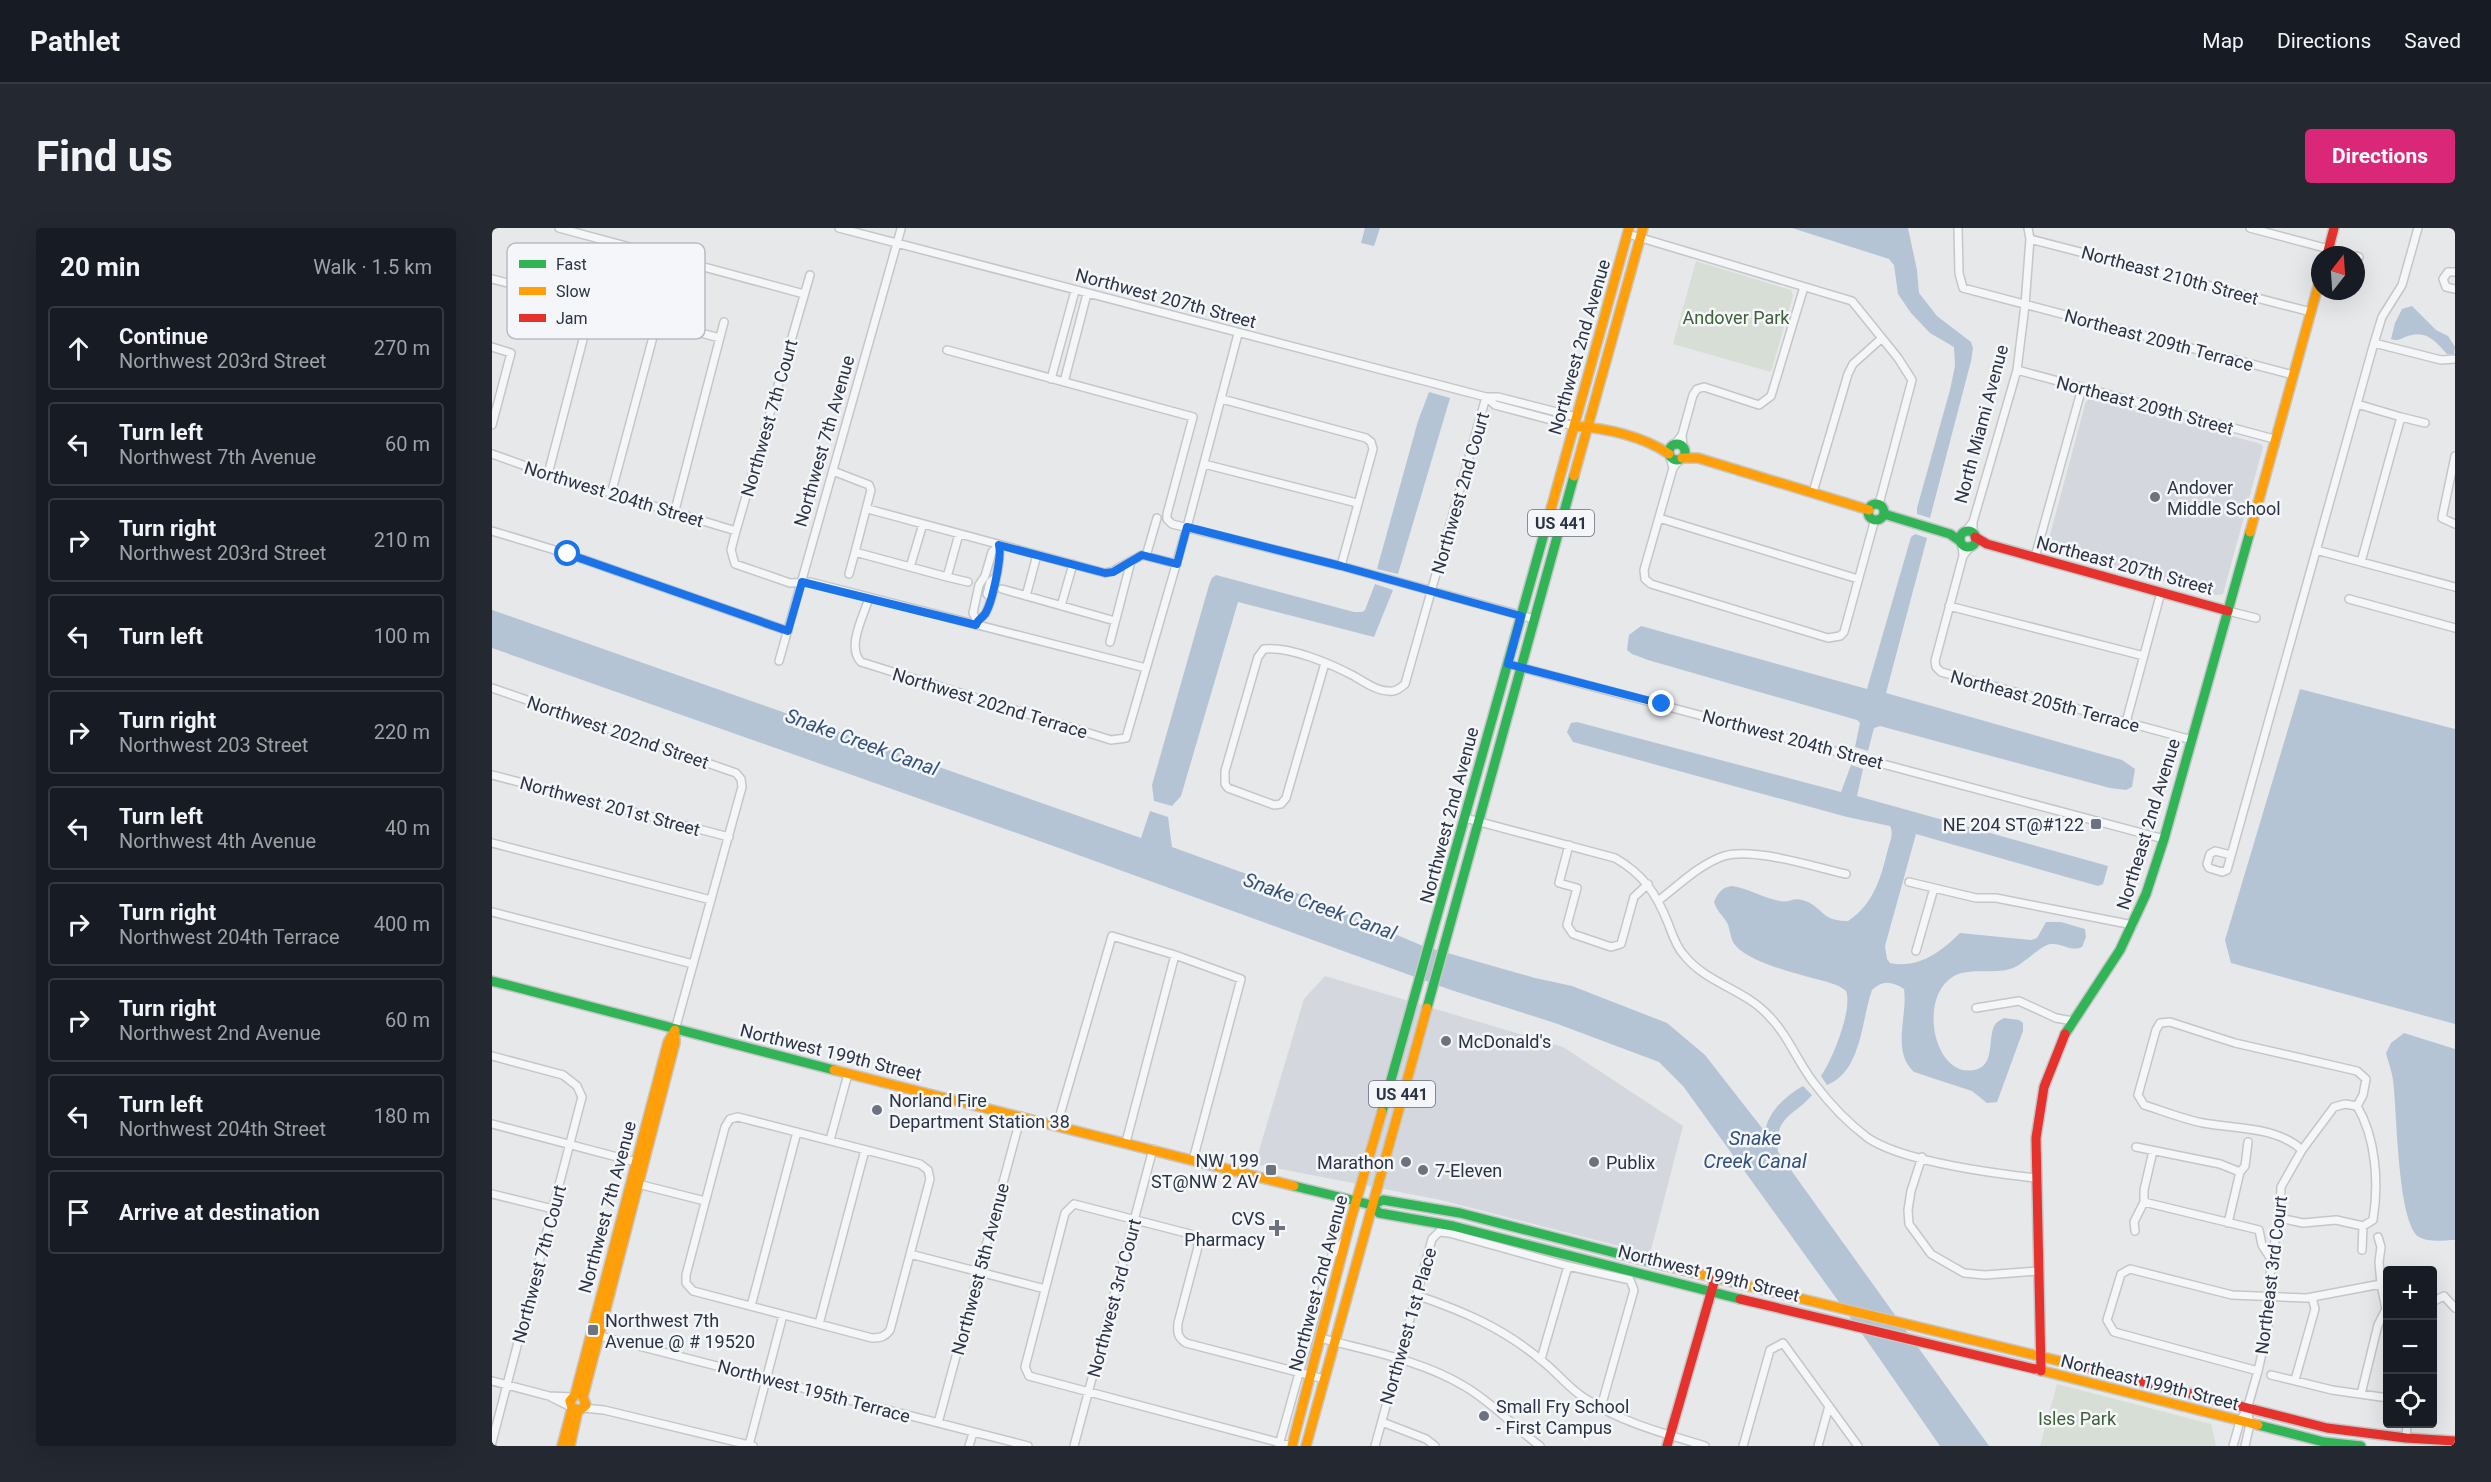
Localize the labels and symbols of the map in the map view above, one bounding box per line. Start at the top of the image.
street label: Northeast 210th Street [2079,241,2261,309]
legend [507,243,705,339]
north arrow [2311,246,2365,300]
text: Fast [556,255,587,274]
street label: Northwest 2nd Avenue [1544,257,1614,437]
street label: Northwest 207th Street [1073,264,1259,332]
text: Slow [556,282,591,301]
street label: Northeast 209th Terrace [2062,305,2256,375]
park label: Andover Park [1683,307,1790,328]
text: Jam [556,309,588,328]
street label: Northwest 7th Court [736,337,802,499]
street label: North Miami Avenue [1950,342,2012,506]
street label: Northwest 7th Avenue [789,353,859,529]
street label: Northeast 209th Street [2054,371,2236,439]
street label: Northwest 2nd Court [1427,410,1493,576]
street label: Northwest 204th Street [522,457,706,531]
place label: Andover Middle School [2167,477,2281,519]
marker: Andover Middle School [2148,490,2162,504]
road number: US 441 [1528,510,1594,536]
street label: Northeast 207th Street [2034,531,2216,599]
route start [554,540,580,566]
street label: Northwest 202nd Terrace [890,663,1090,743]
street label: Northeast 205th Terrace [1948,666,2142,736]
route end [1648,690,1674,716]
street label: Northwest 202nd Street [524,691,712,773]
water label: Snake Creek Canal [782,703,942,781]
street label: Northwest 204th Street [1700,705,1886,773]
street label: Northwest 2nd Avenue [1415,725,1483,905]
street label: Northeast 2nd Avenue [2112,736,2184,912]
street label: Northwest 201st Street [518,772,702,840]
place label: NE 204 ST@#122 [1943,814,2084,835]
marker: NE 204 ST@#122 [2089,817,2103,831]
water label: Snake Creek Canal [1240,867,1400,945]
street label: Northwest 199th Street [738,1019,924,1085]
place label: McDonald's [1458,1031,1551,1052]
marker: McDonald's [1439,1034,1453,1048]
road number: US 441 [1369,1081,1435,1107]
place label: Norland Fire Department Station 38 [889,1090,1070,1132]
marker: Norland Fire Department Station 38 [870,1103,884,1117]
street label: Northwest 7th Avenue [574,1119,640,1295]
water label: Snake Creek Canal [1703,1126,1807,1173]
place label: NW 199 ST@NW 2 AV [1151,1150,1260,1192]
place label: Marathon [1317,1152,1394,1173]
place label: Publix [1606,1152,1655,1173]
marker: Marathon [1399,1155,1413,1169]
marker: Publix [1587,1155,1601,1169]
place label: 7-Eleven [1435,1160,1502,1181]
marker: NW 199 ST@NW 2 AV [1264,1163,1278,1177]
marker: 7-Eleven [1416,1163,1430,1177]
street label: Northwest 5th Avenue [947,1181,1013,1357]
street label: Northwest 7th Court [508,1183,570,1345]
street label: Northwest 2nd Avenue [1284,1193,1352,1373]
street label: Northeast 3rd Court [2251,1194,2291,1355]
place label: CVS Pharmacy [1184,1208,1265,1250]
street label: Northwest 3rd Court [1083,1216,1145,1380]
marker: CVS Pharmacy [1270,1221,1284,1235]
street label: Northwest 199th Street [1616,1240,1802,1306]
street label: Northwest 1st Place [1376,1245,1440,1407]
place label: Northwest 7th Avenue @ # 19520 [605,1310,755,1352]
marker: Northwest 7th Avenue @ # 19520 [586,1323,600,1337]
street label: Northeast 199th Street [2059,1350,2241,1414]
street label: Northwest 195th Terrace [715,1355,913,1427]
place label: Small Fry School - First Campus [1496,1396,1629,1438]
park label: Isles Park [2038,1408,2117,1429]
marker: Small Fry School - First Campus [1477,1409,1491,1423]

